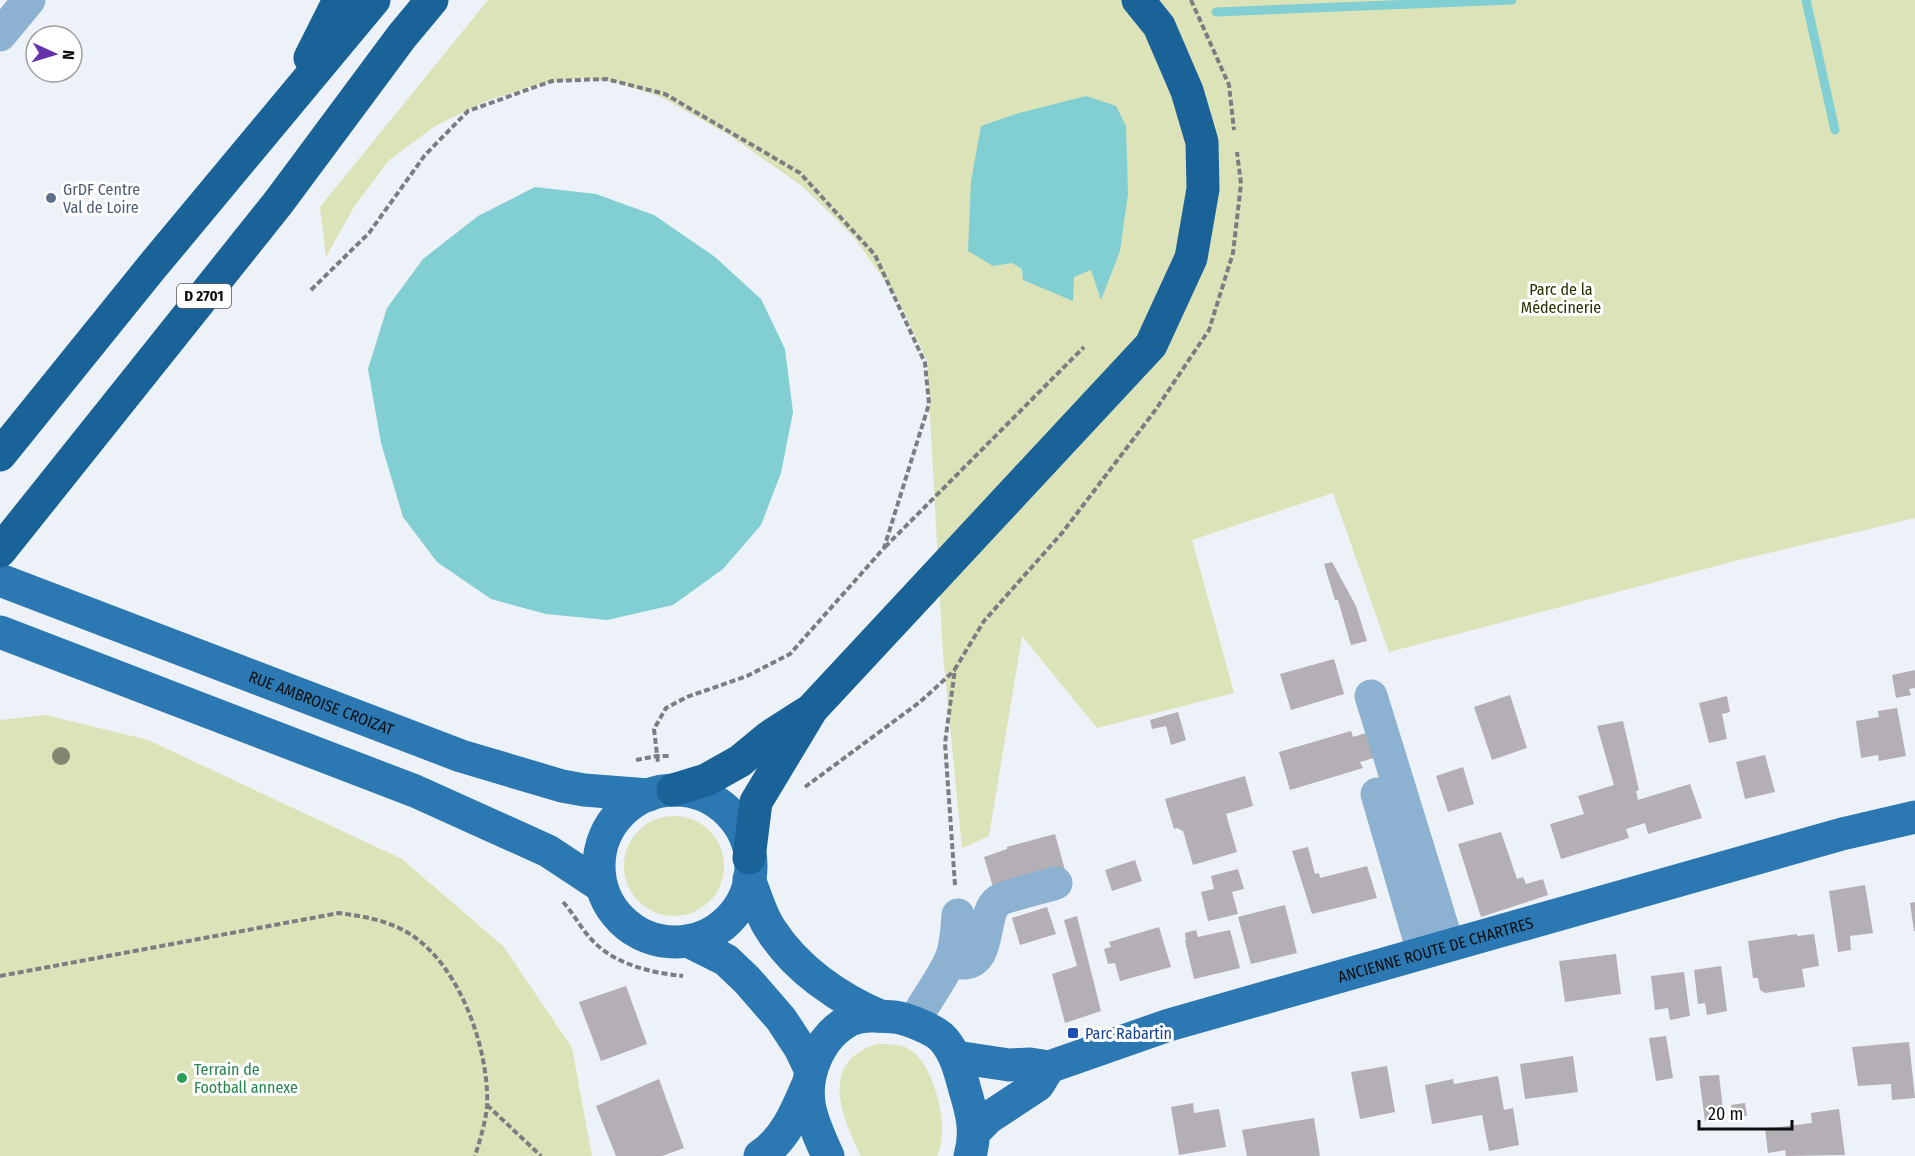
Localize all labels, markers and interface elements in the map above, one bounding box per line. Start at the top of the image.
north arrow [24,24,84,84]
text: N [59,50,78,60]
place label: GrDF Centre Val de Loire [63,180,140,217]
marker: GrDF Centre Val de Loire [44,191,58,205]
park label: Parc de la Médecinerie [1521,280,1601,317]
road number: D 2701 [177,284,231,308]
street label: RUE AMBROISE CROIZAT [246,667,397,740]
street label: ANCIENNE ROUTE DE CHARTRES [1336,913,1536,987]
place label: Parc Rabartin [1085,1024,1172,1043]
marker: Parc Rabartin [1066,1026,1080,1040]
place label: Terrain de Football annexe [194,1060,298,1097]
marker: Terrain de Football annexe [175,1071,189,1085]
scale bar [1699,1093,1792,1131]
text: 20 m [1708,1103,1743,1125]

